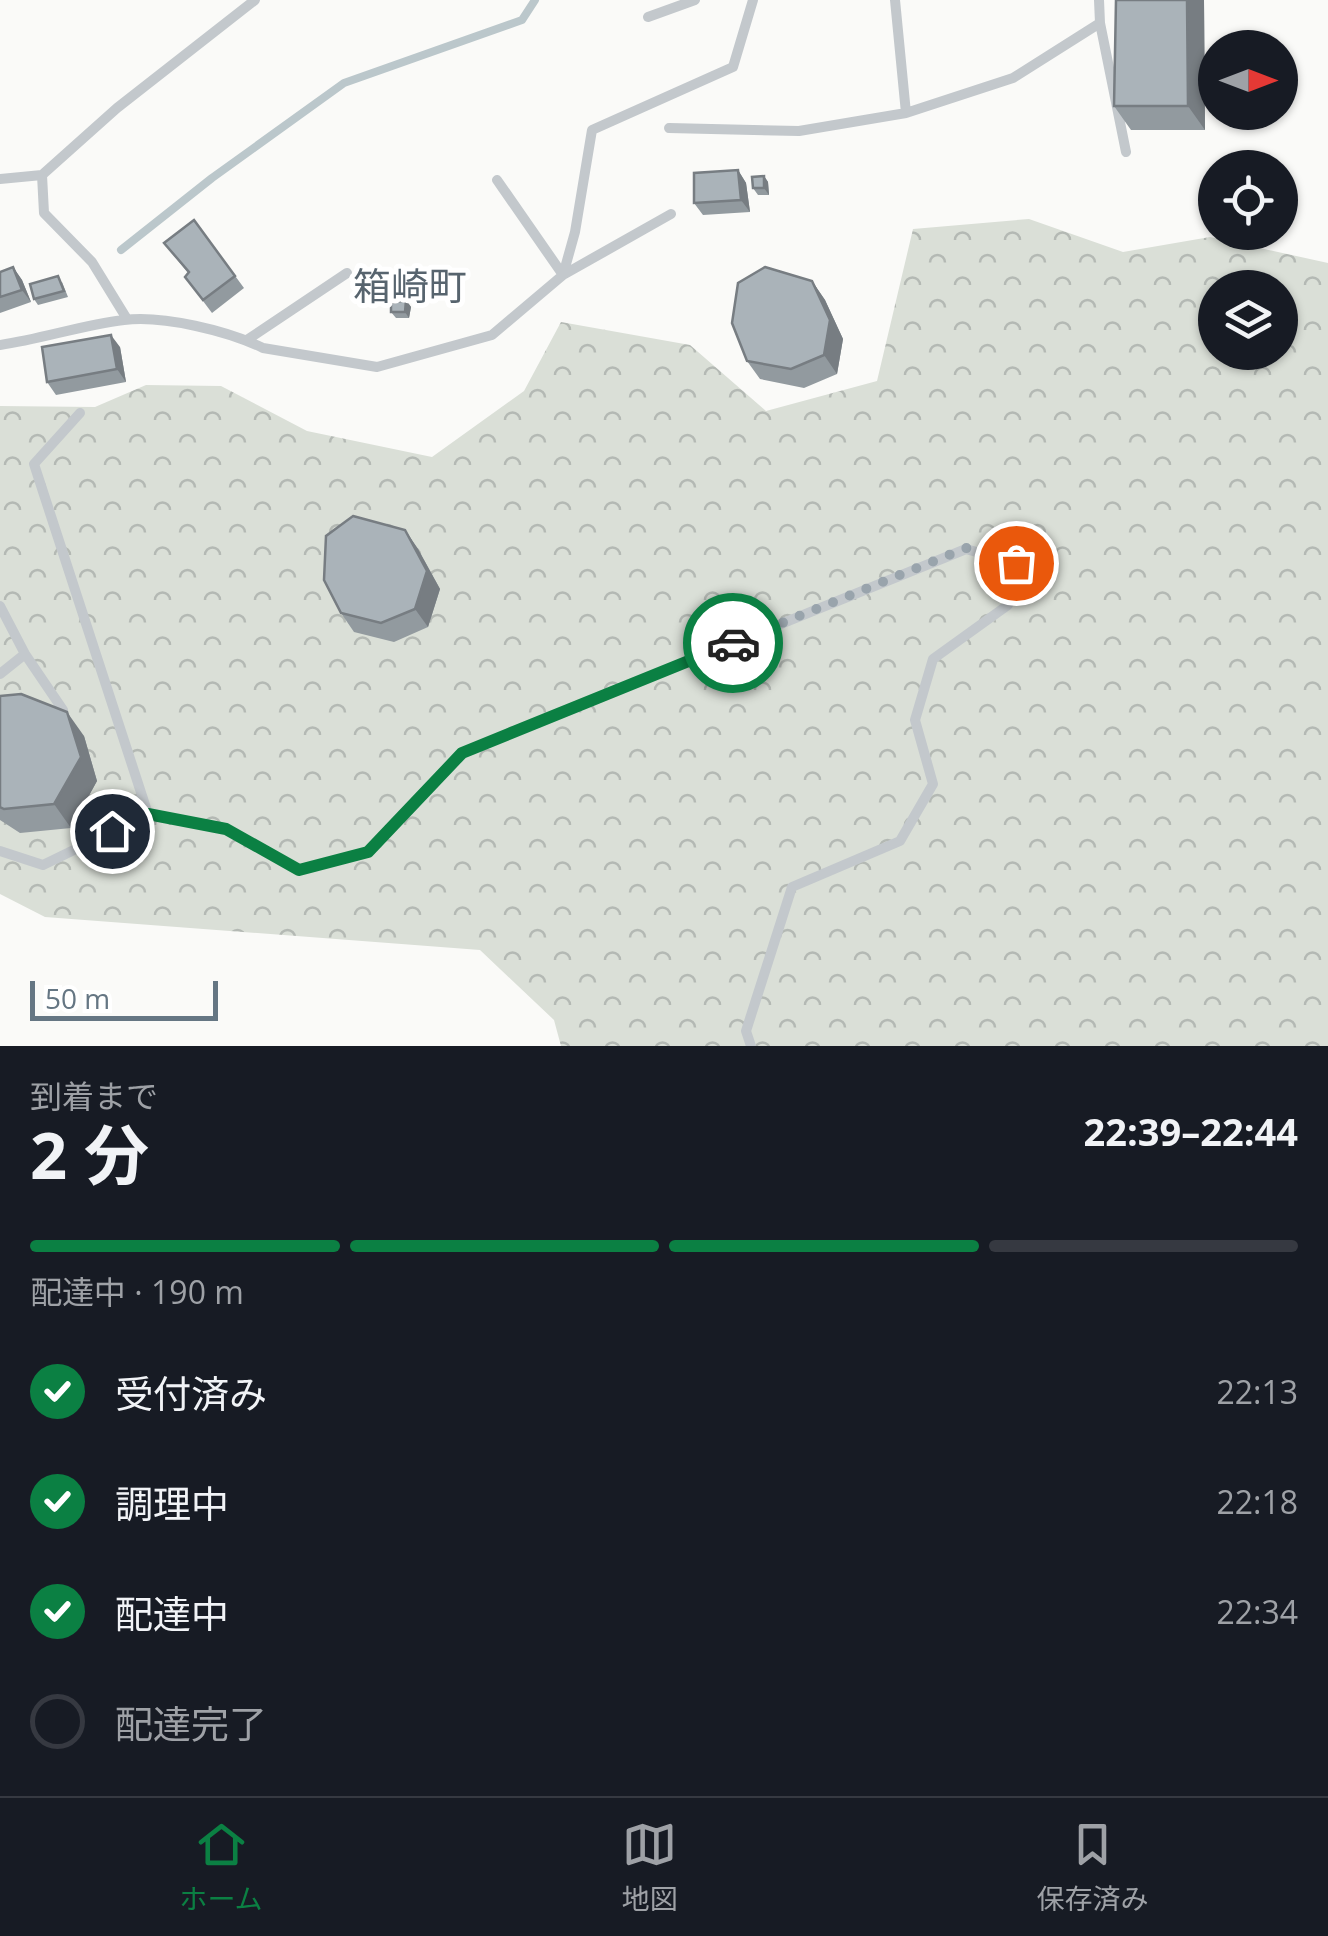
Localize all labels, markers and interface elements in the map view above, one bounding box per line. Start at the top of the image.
north arrow [1198,30,1298,130]
map controls [1198,30,1298,370]
button: locate [1198,150,1298,250]
district label: 箱崎町 [353,259,467,311]
button: layers [1198,270,1298,370]
pin [974,521,1059,606]
icon: bag [989,536,1044,591]
courier [683,593,783,693]
icon: car [706,616,761,671]
pin [70,789,155,874]
icon: home [85,804,140,859]
scale bar [30,976,218,1020]
text: 50 m [45,979,110,1017]
text: 到着まで [30,1074,158,1117]
text: 22:39–22:44 [1084,1105,1298,1157]
text: 2 分 [30,1110,149,1198]
text: 配達中 · 190 m [30,1270,244,1313]
icon: check [30,1364,85,1419]
text: 受付済み [115,1367,267,1419]
text: 22:13 [1216,1370,1298,1413]
icon: check [30,1474,85,1529]
text: 調理中 [115,1477,229,1529]
text: 22:18 [1216,1480,1298,1523]
icon: check [30,1584,85,1639]
text: 配達中 [115,1587,229,1639]
text: 22:34 [1216,1590,1298,1633]
text: 配達完了 [115,1697,267,1749]
tab: ホーム [179,1817,263,1917]
tab: 地図 [622,1817,678,1917]
tab: 保存済み [1036,1817,1149,1917]

